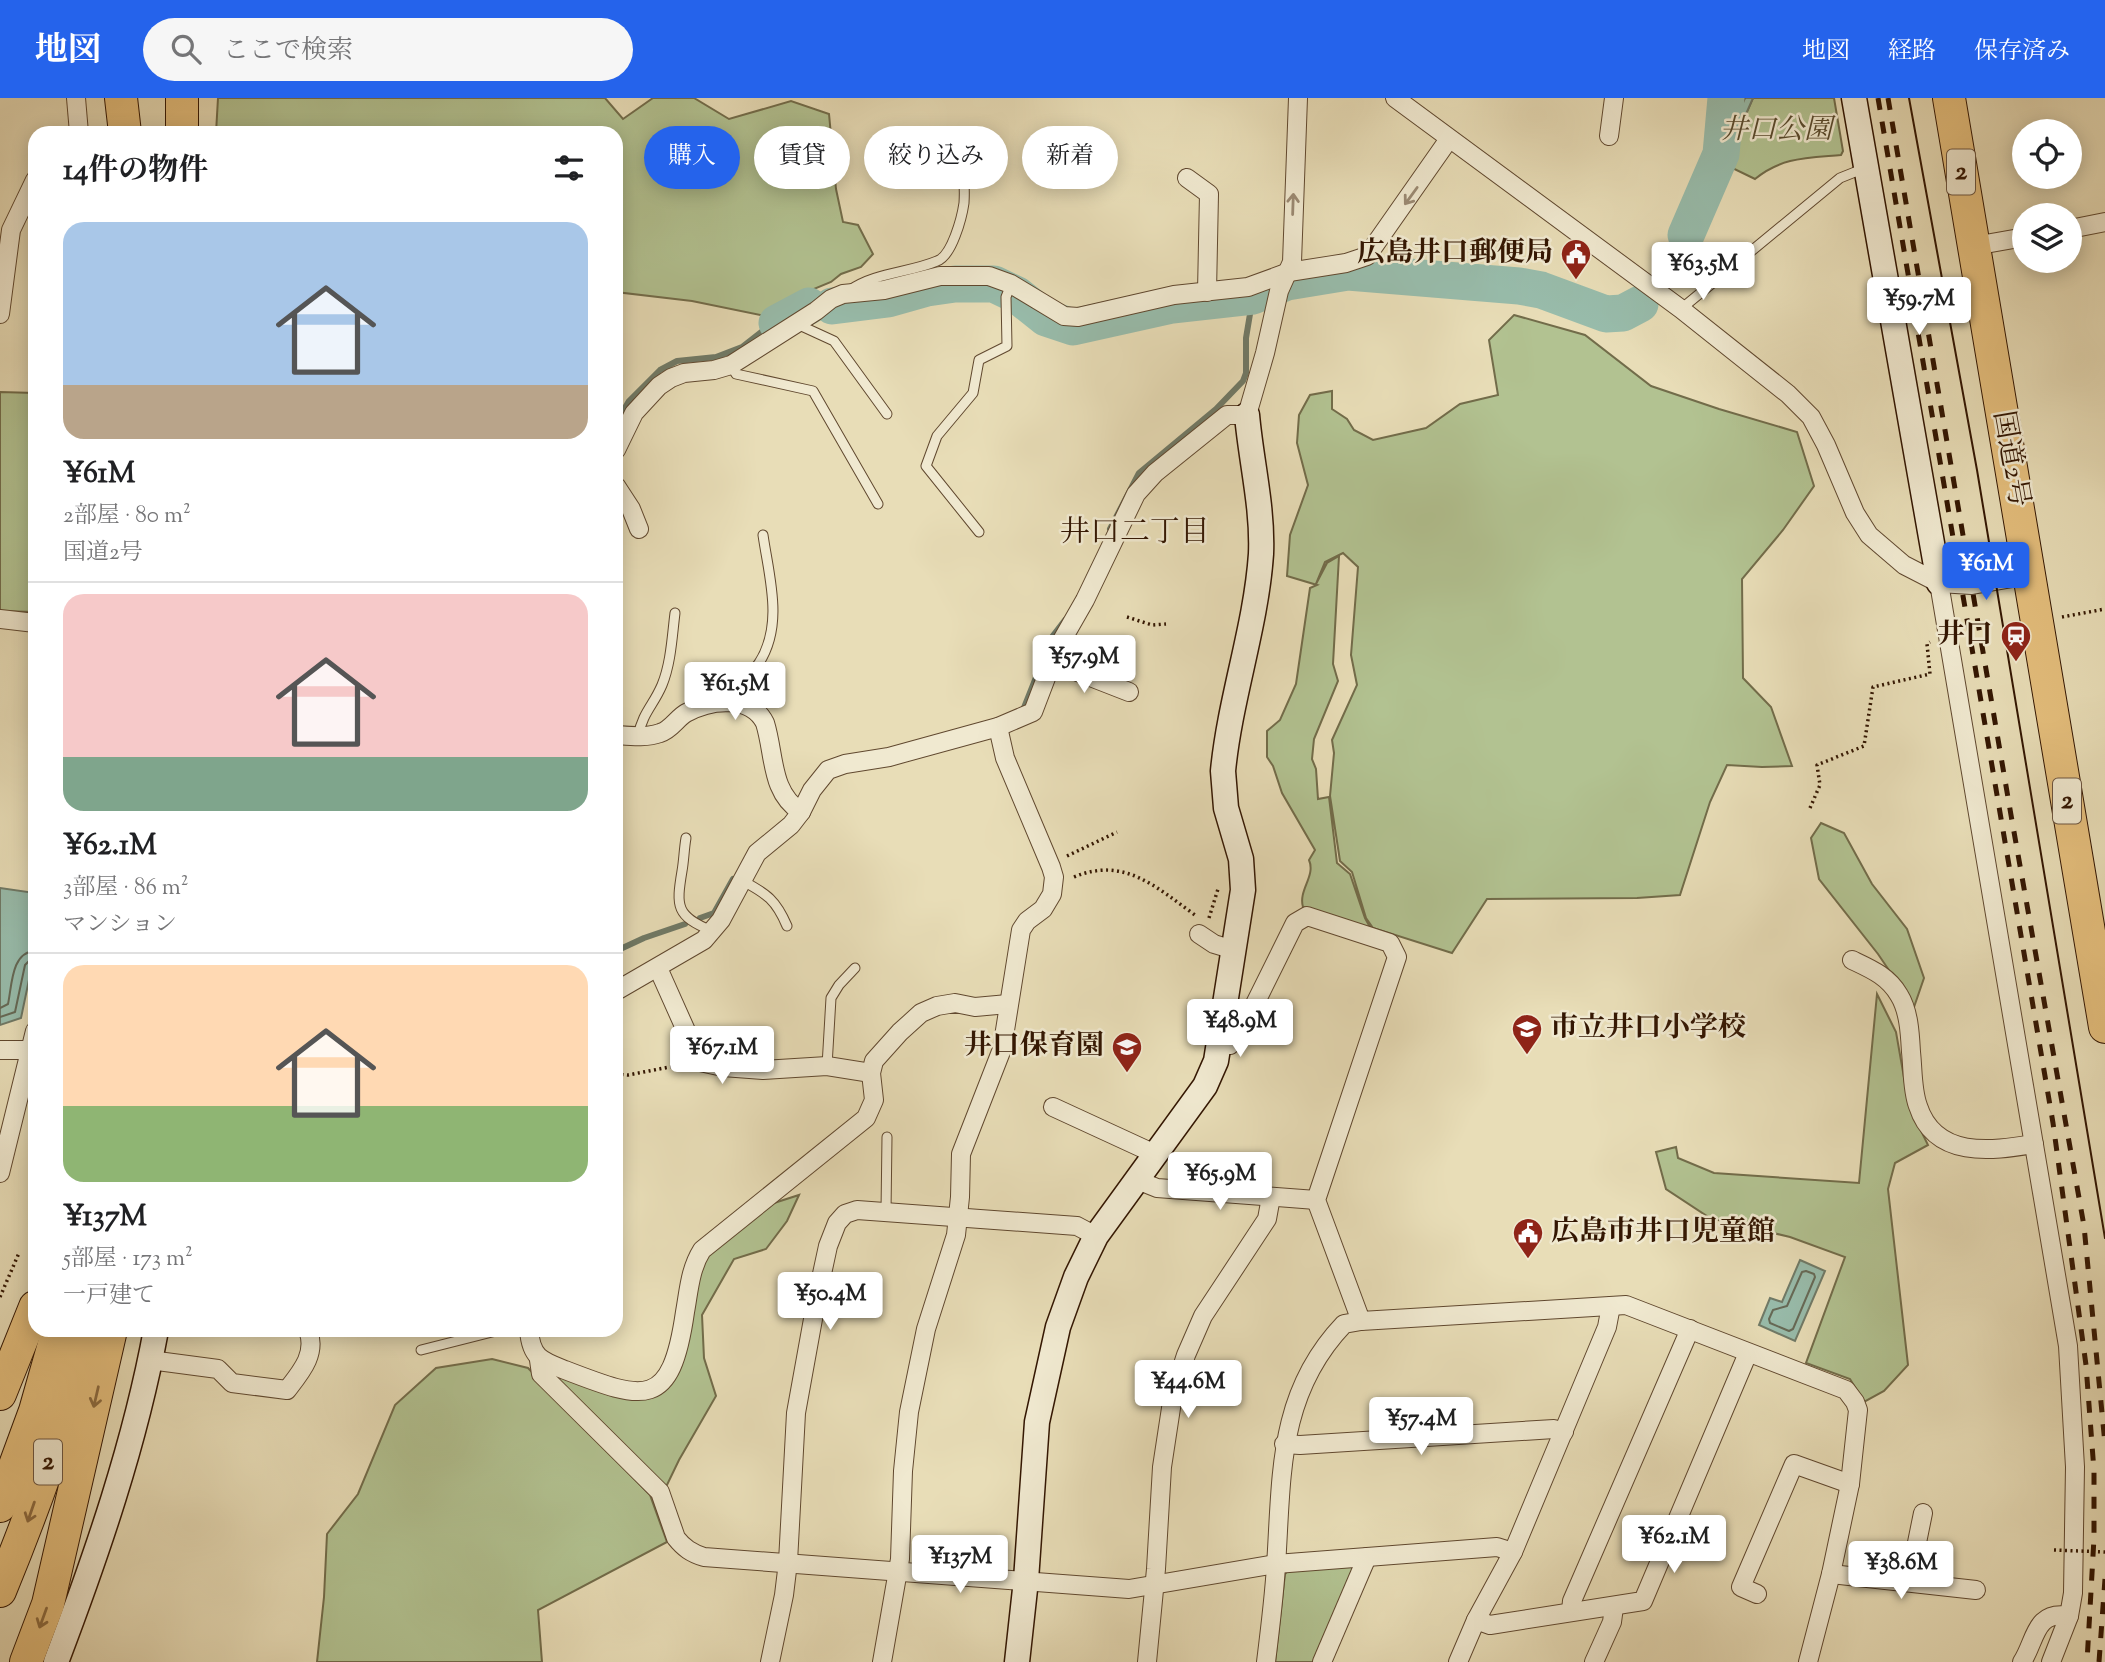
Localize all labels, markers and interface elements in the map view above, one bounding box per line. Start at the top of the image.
search box [143,18,633,81]
text: 地図 [35,28,101,76]
icon: search [167,30,205,68]
text: ここで検索 [223,33,353,70]
text: 地図 [1802,35,1850,69]
text: 経路 [1888,35,1936,69]
text: 保存済み [1974,35,2070,69]
park label: 井口公園 [1720,111,1836,151]
map controls [2012,119,2082,273]
button: locate [2012,119,2082,189]
chip: 購入 [644,126,740,189]
chip: 賃貸 [754,126,850,189]
chip: 絞り込み [864,126,1008,189]
chip: 新着 [1022,126,1118,189]
icon: filters [550,149,588,187]
text: 14件の物件 [63,150,208,193]
road number: 2 [1947,150,1975,194]
one-way arrow [1404,186,1418,205]
one-way arrow [1287,193,1300,216]
button: layers [2012,203,2082,273]
place label: 広島井口郵便局 [1357,234,1553,274]
public building icon: 広島井口郵便局 [1559,237,1593,281]
pin: ¥63.5M [1646,242,1760,302]
text: ¥63.5M [1668,248,1738,281]
icon: home [263,267,389,393]
pin: ¥59.7M [1862,278,1976,337]
text: ¥59.7M [1883,283,1955,316]
street label: 国道2号 [1982,408,2038,510]
text: ¥61M [63,453,135,496]
text: 2部屋 · 80 m² [63,500,191,533]
district label: 井口二丁目 [1060,512,1210,555]
text: 国道2号 [63,537,143,570]
pin: ¥61M [1945,542,2027,602]
text: ¥61M [1958,548,2014,581]
place label: 井口 [1937,616,1993,656]
station icon: 井口 [1999,619,2033,663]
pin: ¥57.9M [1027,636,1141,695]
icon: home [263,639,389,765]
text: ¥57.9M [1049,641,1119,674]
pin: ¥61.5M [678,662,792,722]
text: ¥61.5M [700,668,770,701]
road number: 2 [2053,778,2081,824]
text: ¥62.1M [63,825,157,868]
text: 3部屋 · 86 m² [63,872,189,905]
text: マンション [63,909,177,942]
pin: ¥48.9M [1183,1000,1297,1059]
text: ¥48.9M [1203,1005,1277,1038]
place label: 市立井口小学校 [1550,1009,1746,1049]
icon: home [263,1010,389,1136]
school or university icon: 市立井口小学校 [1510,1012,1544,1056]
pin: ¥67.1M [665,1026,779,1086]
place label: 井口保育園 [964,1027,1104,1067]
school or university icon: 井口保育園 [1110,1030,1144,1074]
text: ¥67.1M [686,1032,758,1065]
pin: ¥65.9M [1163,1152,1277,1212]
text: ¥65.9M [1184,1158,1256,1191]
text: ¥137M [63,1196,147,1239]
place label: 広島市井口児童館 [1551,1213,1775,1253]
public building icon: 広島市井口児童館 [1511,1216,1545,1260]
text: 5部屋 · 173 m² [63,1243,193,1276]
pin: ¥50.4M [773,1272,887,1332]
text: ¥50.4M [794,1278,866,1311]
text: 一戸建て [63,1280,155,1313]
pin: ¥44.6M [1131,1360,1245,1420]
text: ¥44.6M [1151,1366,1225,1399]
one-way arrow [89,1385,102,1408]
pin: ¥57.4M [1364,1398,1478,1457]
text: ¥57.4M [1385,1403,1457,1436]
road number: 2 [34,1440,62,1484]
one-way arrow [24,1500,36,1522]
pin: ¥62.1M [1617,1516,1731,1575]
text: ¥62.1M [1638,1521,1710,1554]
pin: ¥137M [911,1536,1009,1595]
text: ¥137M [928,1541,992,1574]
pin: ¥38.6M [1844,1542,1958,1601]
text: ¥38.6M [1864,1547,1938,1580]
one-way arrow [35,1606,48,1628]

